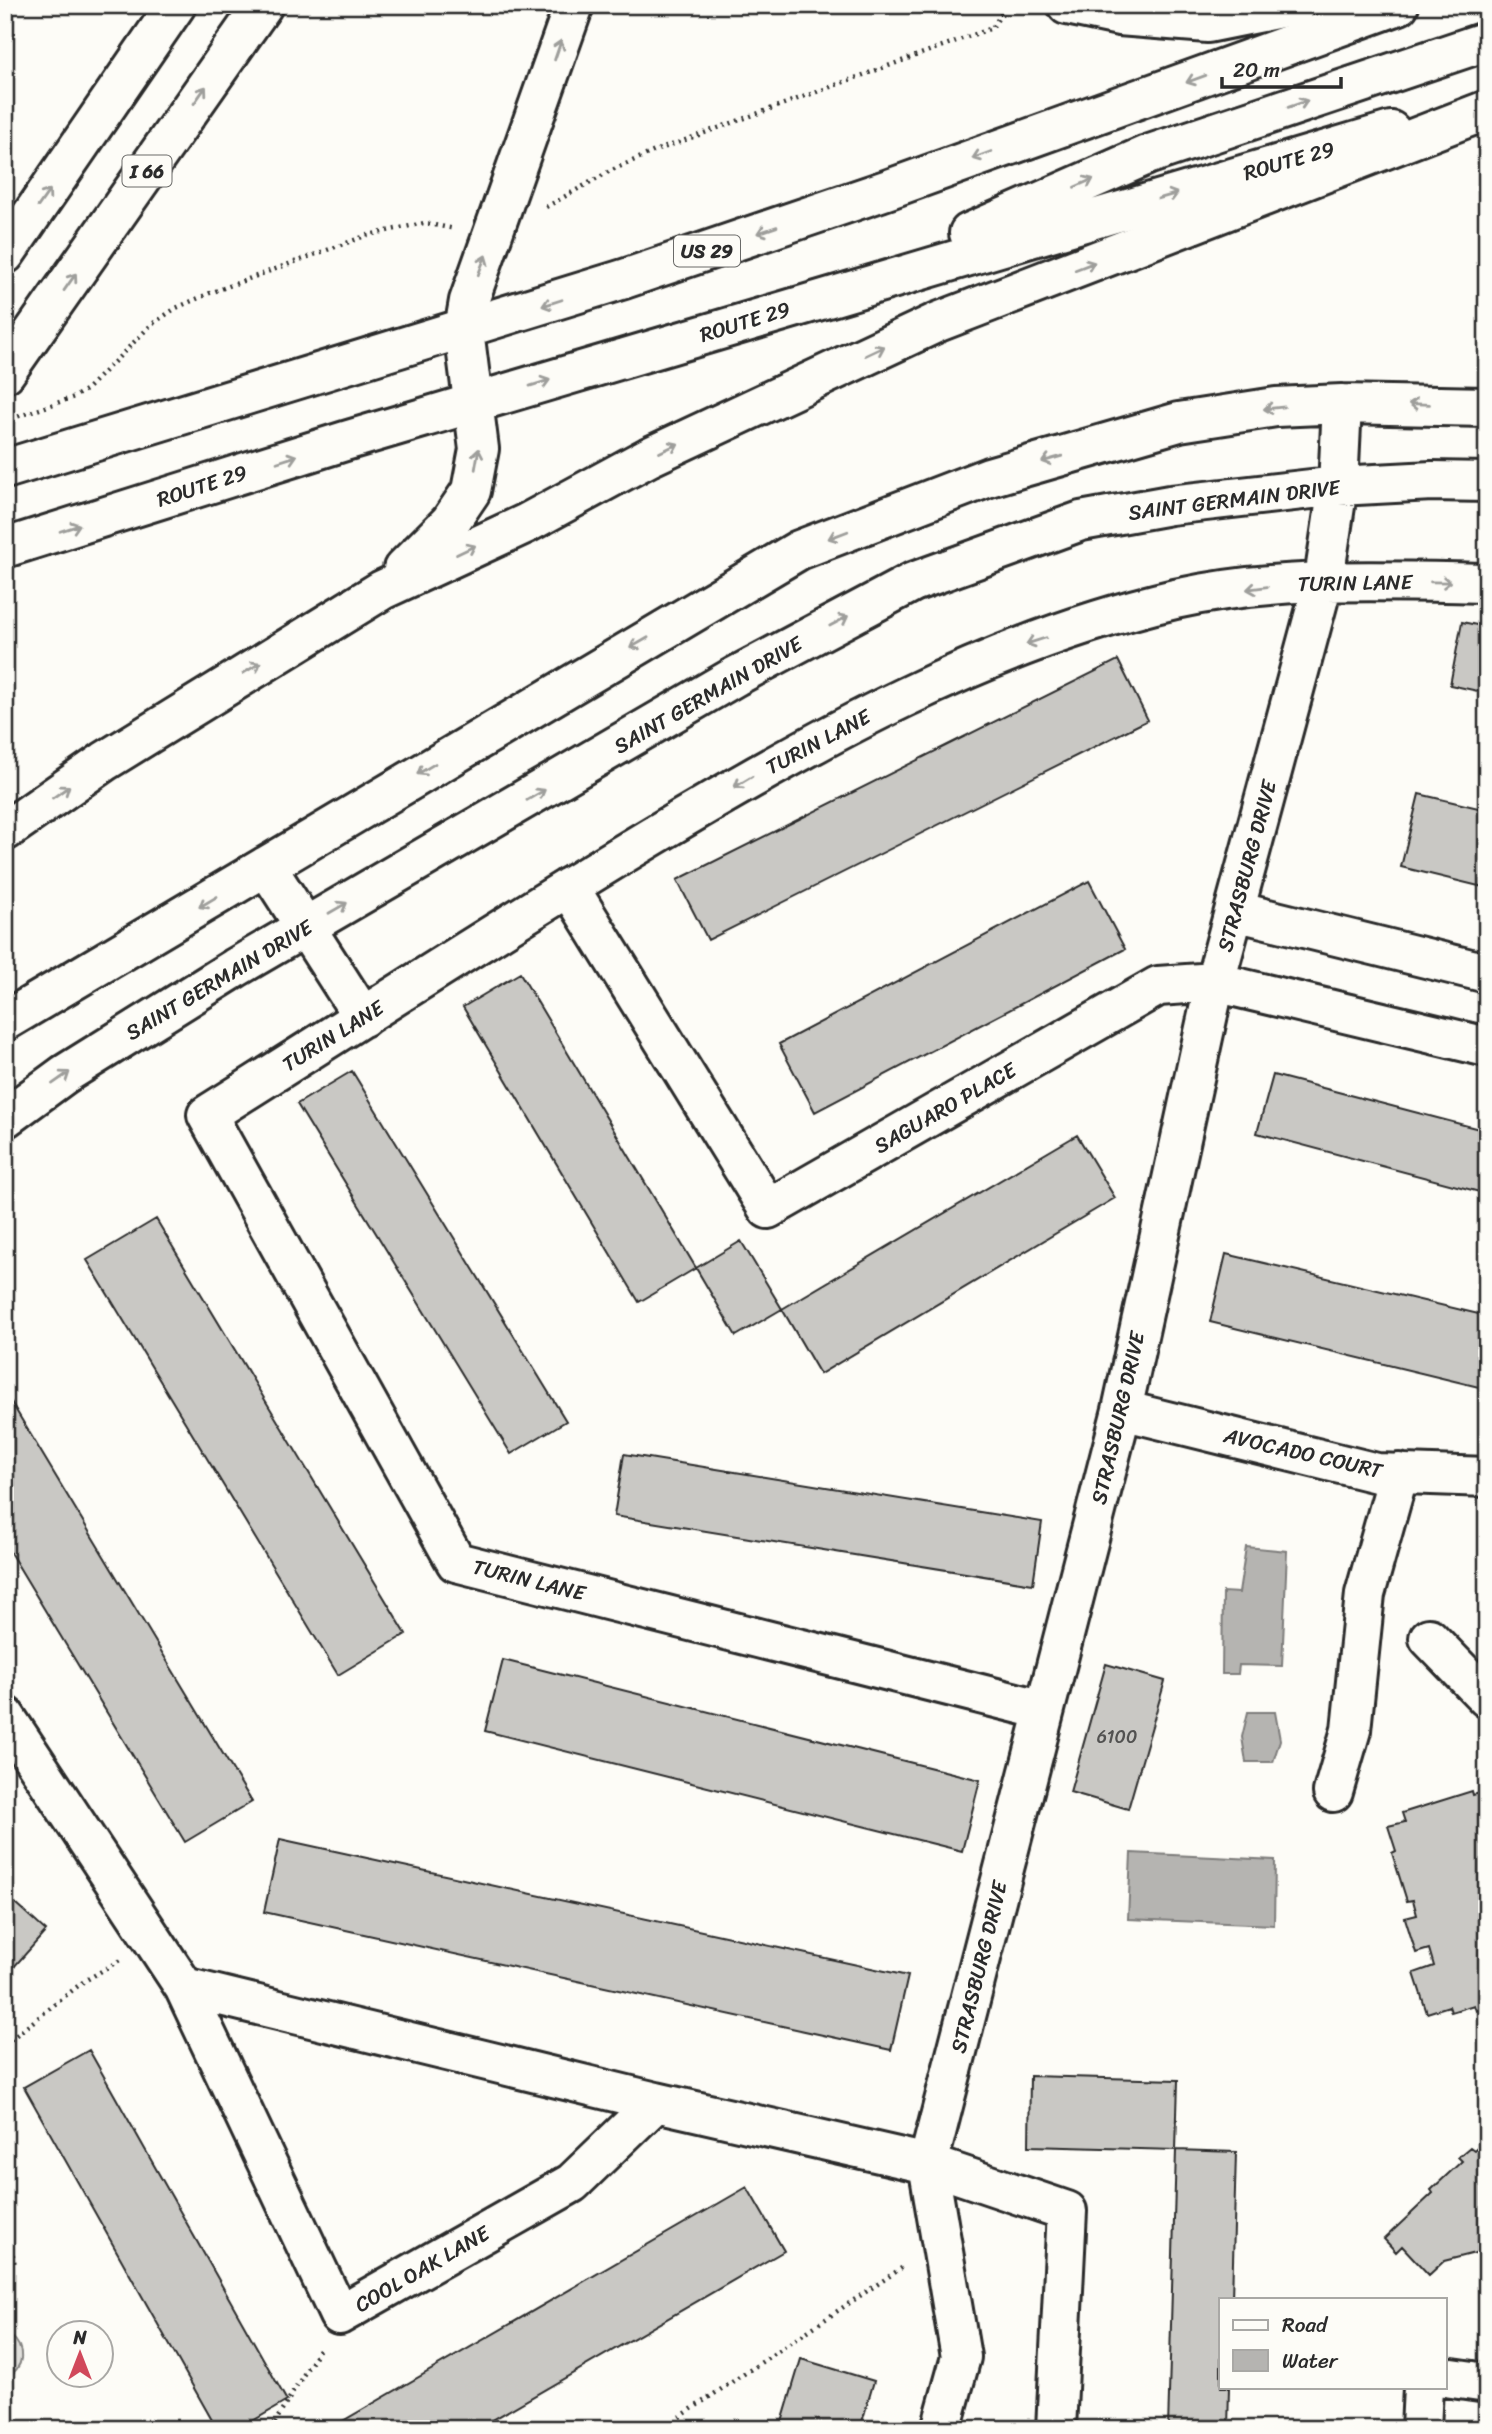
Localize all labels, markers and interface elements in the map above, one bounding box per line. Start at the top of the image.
one-way arrow [553,40,565,62]
scale bar [1222,46,1342,90]
text: 20 m [1233,51,1280,89]
one-way arrow [1186,73,1208,86]
one-way arrow [193,86,207,105]
one-way arrow [1286,97,1308,110]
street label: ROUTE 29 [1239,130,1339,192]
one-way arrow [972,150,994,162]
road number: I 66 [122,155,172,186]
one-way arrow [1073,176,1095,189]
one-way arrow [37,189,51,208]
one-way arrow [1156,189,1178,202]
one-way arrow [757,225,779,237]
road number: US 29 [674,235,740,266]
one-way arrow [477,254,490,276]
one-way arrow [1074,258,1096,271]
one-way arrow [63,273,77,292]
street label: ROUTE 29 [695,290,795,354]
one-way arrow [541,297,563,310]
one-way arrow [864,344,885,358]
one-way arrow [528,375,550,388]
one-way arrow [1407,398,1430,411]
one-way arrow [1263,402,1285,415]
one-way arrow [658,441,679,454]
one-way arrow [471,448,484,471]
one-way arrow [276,452,298,465]
street label: ROUTE 29 [152,453,252,518]
one-way arrow [1042,453,1064,466]
street label: SAINT GERMAIN DRIVE [1126,468,1343,532]
one-way arrow [59,521,81,533]
one-way arrow [828,529,849,542]
one-way arrow [455,542,476,555]
street label: TURIN LANE [1297,563,1414,603]
one-way arrow [1430,575,1453,589]
one-way arrow [1246,582,1268,595]
one-way arrow [829,614,849,628]
street label: SAINT GERMAIN DRIVE [606,625,811,765]
one-way arrow [1025,636,1047,648]
one-way arrow [629,637,649,651]
one-way arrow [242,661,262,675]
street label: TURIN LANE [758,698,879,786]
one-way arrow [416,763,436,777]
street label: STRASBURG DRIVE [1206,775,1289,956]
one-way arrow [734,776,754,790]
one-way arrow [51,785,70,799]
one-way arrow [525,788,545,802]
one-way arrow [198,895,218,909]
one-way arrow [328,901,348,915]
street label: SAINT GERMAIN DRIVE [118,908,321,1051]
street label: TURIN LANE [274,989,393,1083]
street label: SAGUARO PLACE [867,1051,1025,1164]
one-way arrow [51,1071,70,1085]
street label: STRASBURG DRIVE [1080,1327,1157,1508]
street label: AVOCADO COURT [1219,1416,1387,1490]
street label: TURIN LANE [469,1548,591,1613]
house number: 6100 [1097,1721,1137,1753]
street label: STRASBURG DRIVE [939,1876,1019,2057]
street label: COOL OAK LANE [347,2214,498,2323]
legend [1219,2298,1446,2388]
text: Road [1282,2306,1329,2344]
north arrow [46,2318,116,2388]
text: N [72,2321,87,2354]
text: Water [1282,2342,1339,2380]

